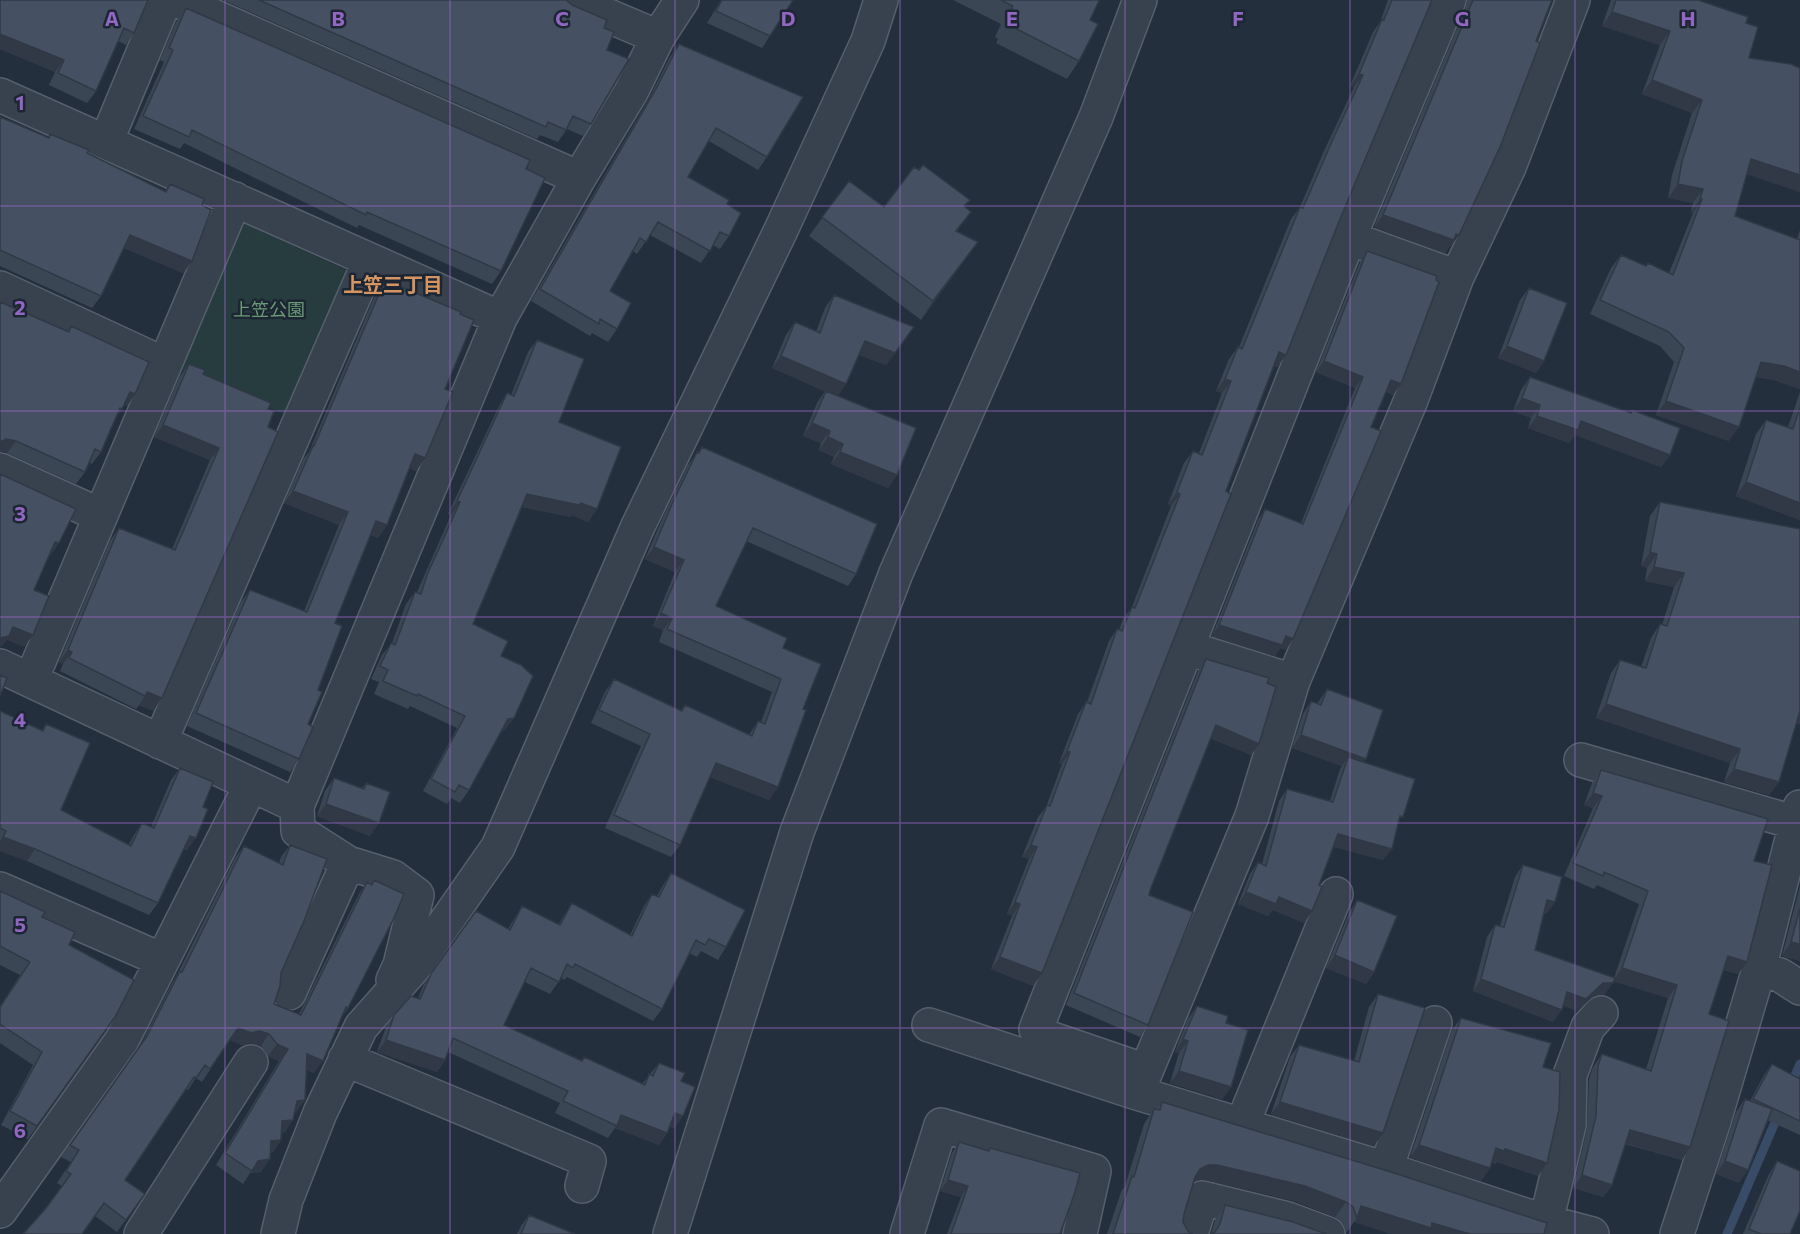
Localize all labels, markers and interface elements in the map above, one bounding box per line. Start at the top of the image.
text: A [105,6,119,30]
text: B [331,6,345,30]
text: C [555,6,569,30]
text: D [781,6,795,30]
text: E [1006,6,1018,30]
text: F [1232,6,1244,30]
text: G [1455,6,1469,30]
text: H [1681,6,1696,30]
text: 1 [15,90,25,114]
district label: 上笠三丁目 [343,272,443,296]
text: 2 [14,295,26,319]
park label: 上笠公園 [233,298,305,320]
text: 3 [14,501,26,525]
text: 4 [14,707,26,731]
text: 5 [14,912,26,936]
text: 6 [14,1118,26,1142]

